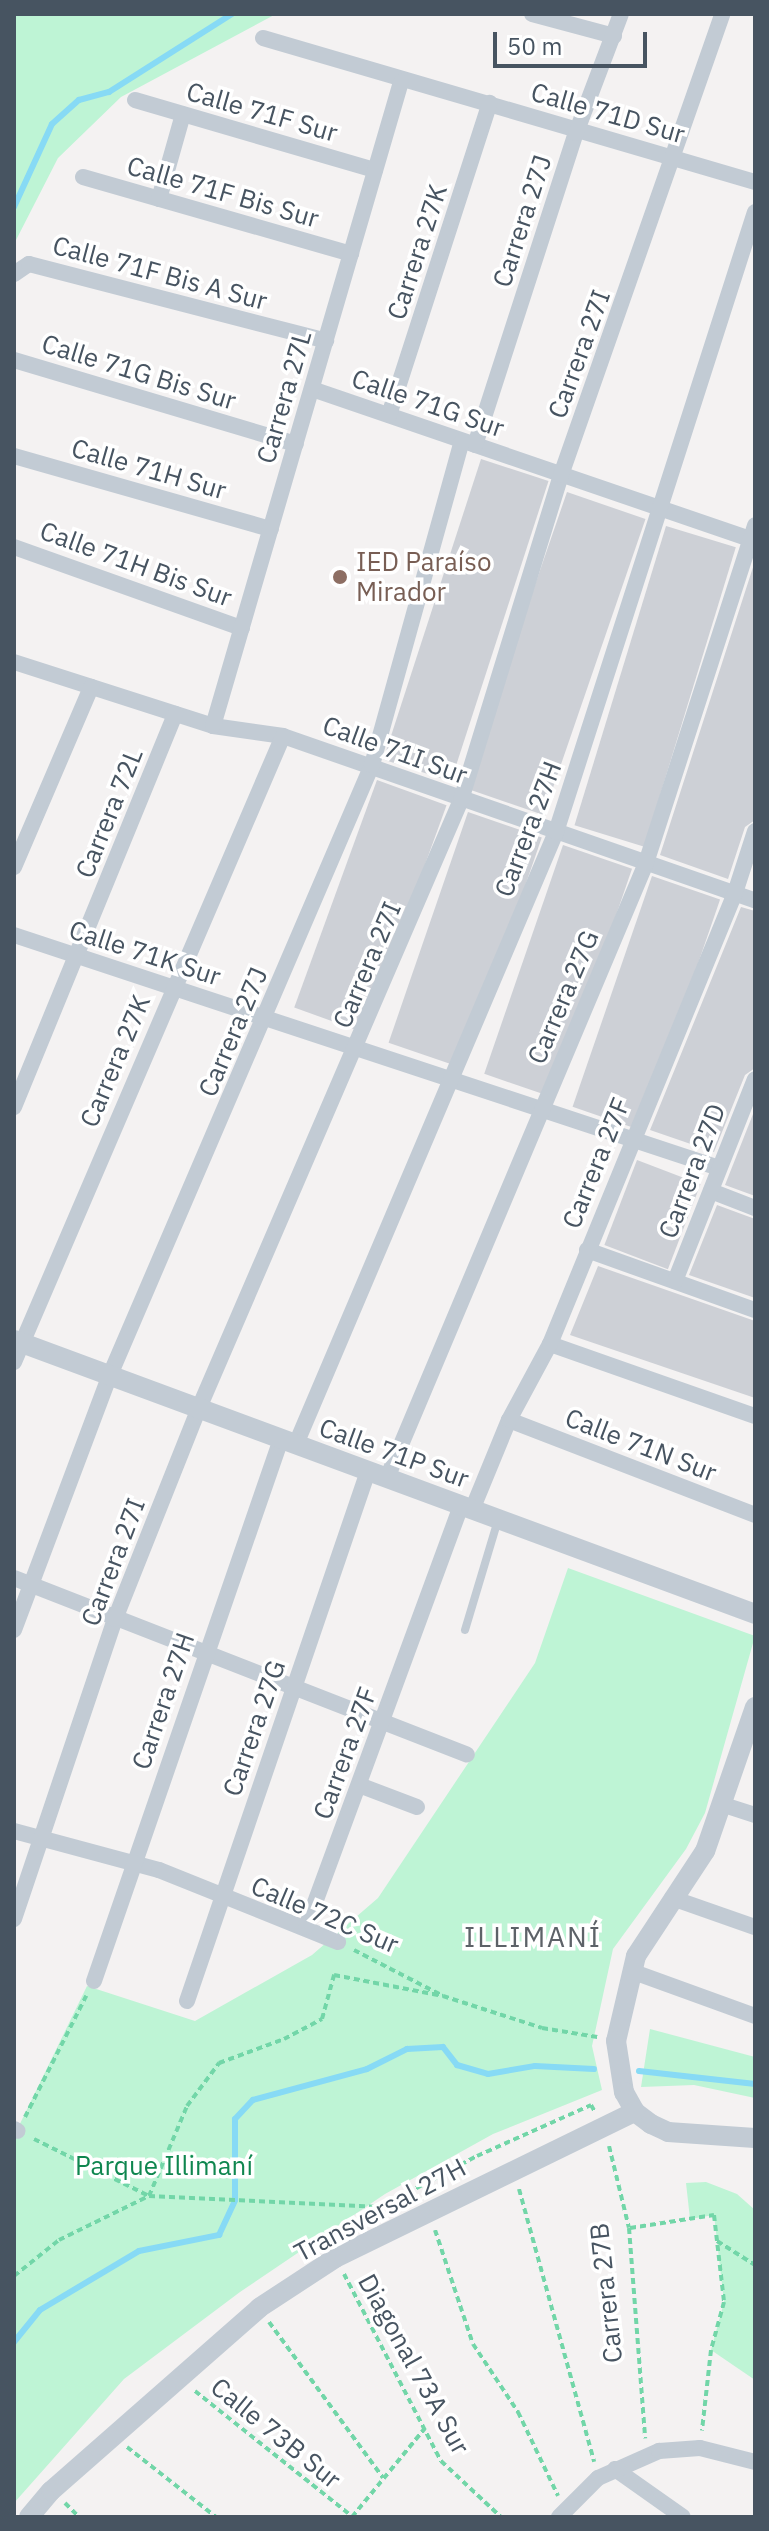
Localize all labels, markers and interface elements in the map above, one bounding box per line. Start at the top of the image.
scale bar [497,16,651,66]
text: 50 m [507,30,562,62]
street label: Calle 71F Sur [183,76,341,148]
street label: Calle 71D Sur [527,76,689,150]
street label: Calle 71F Bis Sur [124,150,322,234]
street label: Carrera 27J [486,151,558,291]
street label: Carrera 27K [380,180,454,324]
street label: Calle 71F Bis A Sur [49,229,271,317]
street label: Carrera 27I [541,286,617,422]
street label: Carrera 27L [250,327,318,467]
street label: Calle 71G Bis Sur [38,328,240,416]
street label: Calle 71G Sur [348,362,508,444]
street label: Calle 71H Sur [68,432,230,506]
street label: Calle 71H Bis Sur [36,515,236,613]
place label: IED Paraíso Mirador [356,546,492,608]
marker: IED Paraíso Mirador [331,568,349,586]
street label: Calle 71I Sur [318,709,472,791]
street label: Carrera 72L [69,744,149,882]
street label: Carrera 27H [488,757,568,901]
street label: Carrera 27I [326,897,408,1033]
street label: Calle 71K Sur [65,914,225,992]
street label: Carrera 27G [521,926,605,1068]
street label: Carrera 27J [192,963,274,1101]
street label: Carrera 27K [73,990,157,1132]
street label: Carrera 27F [556,1093,636,1233]
street label: Carrera 27D [652,1099,732,1243]
street label: Calle 71N Sur [561,1402,721,1488]
street label: Calle 71P Sur [315,1411,473,1495]
street label: Carrera 27I [74,1494,152,1630]
street label: Carrera 27H [125,1629,201,1773]
street label: Carrera 27G [216,1656,292,1800]
street label: Carrera 27F [307,1683,383,1823]
street label: Calle 72C Sur [246,1870,404,1960]
district label: ILLIMANÍ [464,1920,602,1954]
park label: Parque Illimaní [75,2150,253,2182]
street label: Transversal 27H [289,2152,471,2268]
street label: Carrera 27B [583,2221,629,2365]
street label: Diagonal 73A Sur [352,2268,476,2460]
street label: Calle 73B Sur [205,2371,347,2495]

